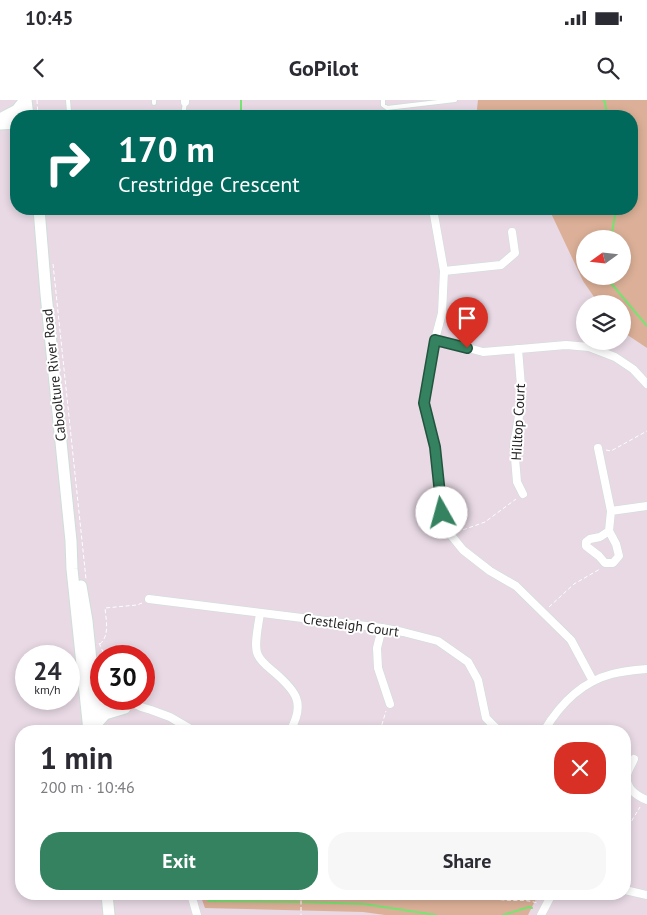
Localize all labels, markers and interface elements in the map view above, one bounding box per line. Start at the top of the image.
text: 10:45 [25,6,73,30]
icon: back [25,54,53,82]
text: GoPilot [289,54,358,82]
icon: search [594,54,622,82]
text: 170 m [118,126,215,172]
icon: right [35,130,100,195]
text: Crestridge Crescent [118,170,300,198]
north arrow [576,230,631,285]
map controls [576,230,631,350]
button: layers [576,295,631,350]
pin [446,297,488,348]
icon: arrive [453,304,481,332]
street label: Caboolture River Road [38,308,70,442]
street label: Hilltop Court [507,383,529,461]
position arrow [415,486,467,538]
street label: Crestleigh Court [302,609,400,641]
speed limit sign: 30 [90,645,155,710]
text: 24 [33,655,62,687]
text: km/h [34,682,61,697]
text: 1 min [40,738,113,777]
button: close [554,742,606,794]
text: 200 m · 10:46 [40,777,135,797]
button: Exit [40,832,318,890]
button: Share [328,832,606,890]

